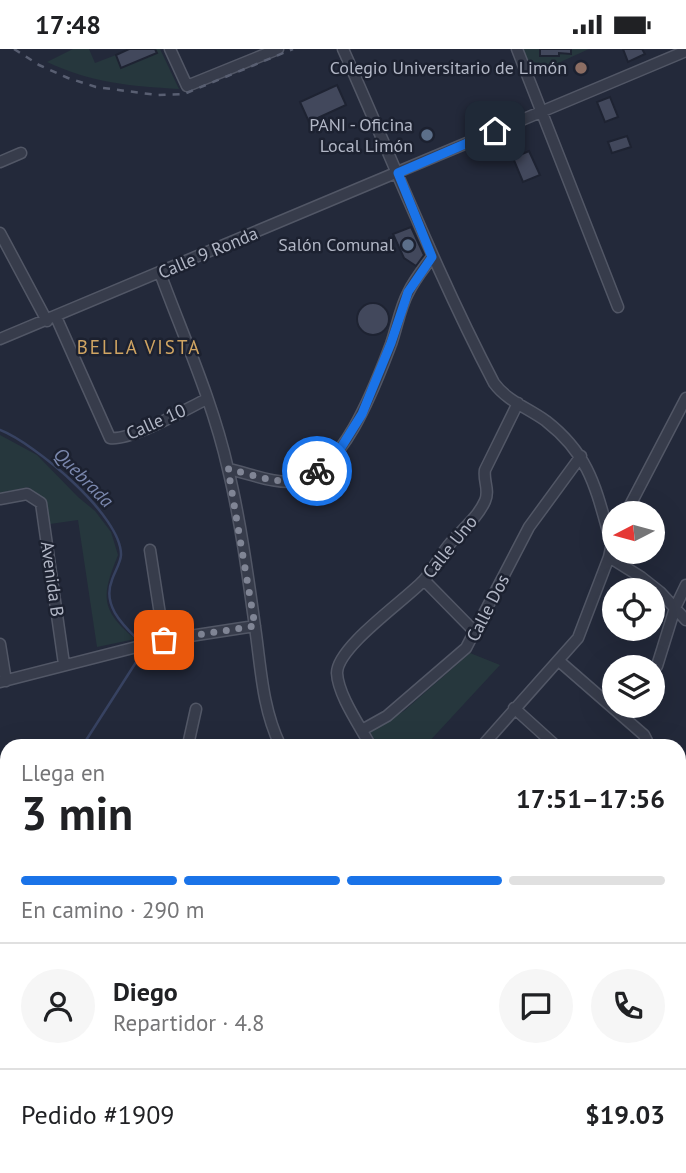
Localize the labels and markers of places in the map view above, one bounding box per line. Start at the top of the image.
place label: Colegio Universitario de Limón [330,56,567,79]
marker: Colegio Universitario de Limón [573,60,589,76]
pin [465,101,525,161]
place label: PANI - Oficina Local Limón [309,113,413,157]
marker: PANI - Oficina Local Limón [419,127,435,143]
place label: Salón Comunal [278,233,395,256]
marker: Salón Comunal [400,237,416,253]
pin [134,610,194,670]

